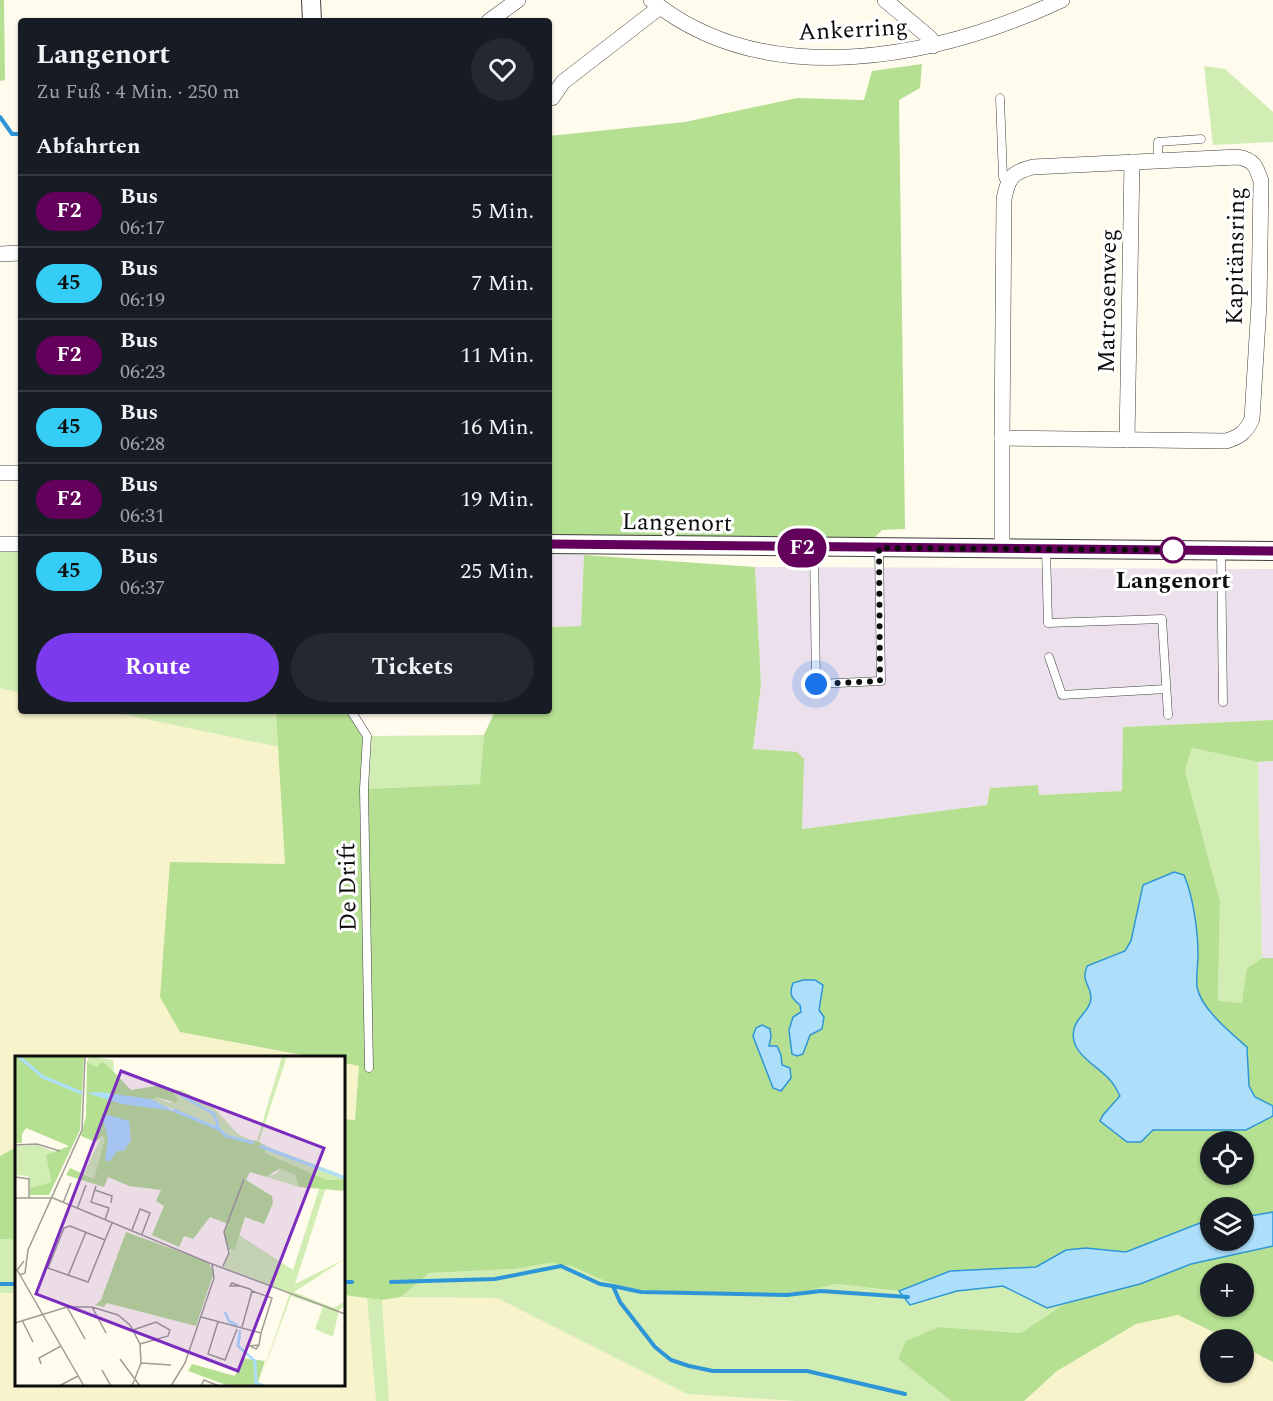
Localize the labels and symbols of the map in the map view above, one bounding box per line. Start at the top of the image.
street label: Ankerring [797,9,909,51]
street label: Kapitänsring [1217,187,1255,325]
street label: Matrosenweg [1089,228,1127,374]
street label: Langenort [622,504,732,542]
line badge: F2 [775,528,829,568]
marker: Langenort [1160,537,1186,563]
place label: Langenort [1116,563,1230,599]
your location [801,669,831,699]
street label: De Drift [329,842,367,932]
inset map [15,1056,345,1386]

